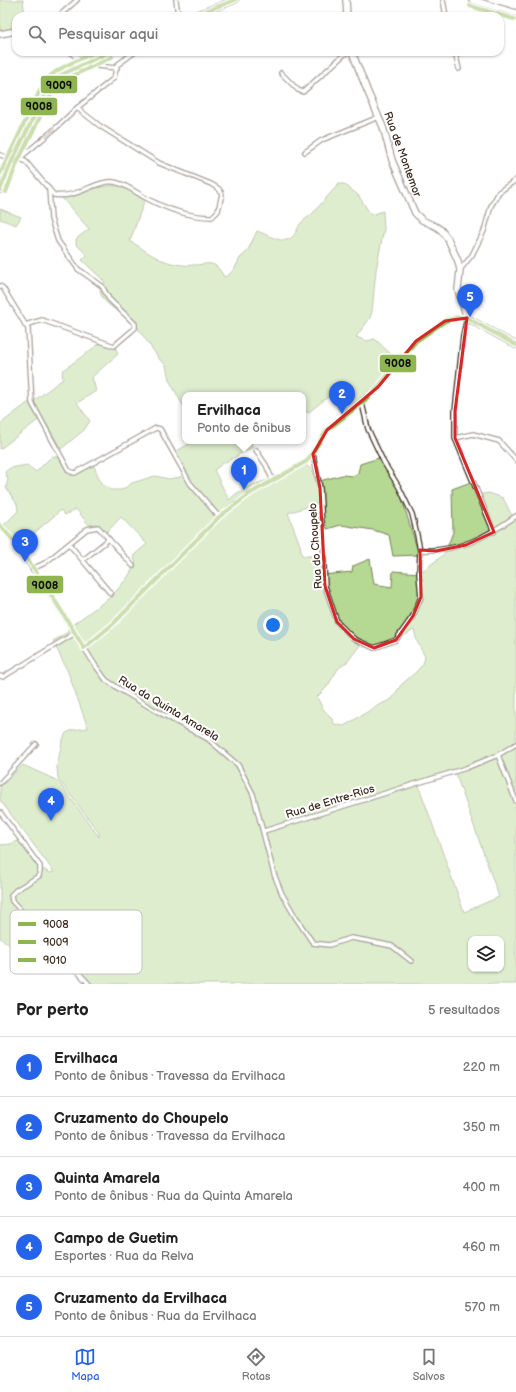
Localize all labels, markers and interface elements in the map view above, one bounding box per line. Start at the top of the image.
search box [12,12,504,56]
icon: search [26,23,48,45]
text: Pesquisar aqui [58,25,158,44]
line badge: 9009 [40,75,78,94]
text: 9009 [46,79,72,92]
line badge: 9008 [20,97,58,116]
text: 9008 [26,100,53,113]
street label: Rua de Montemor [381,110,424,200]
one-way arrow [44,129,55,138]
pin: 5 [457,284,483,317]
line badge: 9008 [379,354,417,373]
text: 9008 [385,357,412,370]
pin: 2 [329,381,355,414]
popup [182,392,306,444]
text: Ervilhaca [197,401,261,420]
text: Ponto de ônibus [197,420,291,436]
pin: 1 [231,457,257,490]
street label: Rua do Choupelo [306,502,325,590]
pin: 3 [12,529,38,562]
line badge: 9008 [26,575,64,594]
text: 9008 [32,579,59,592]
your location [263,615,283,635]
street label: Rua da Quinta Amarela [116,673,221,744]
street label: Rua de Entre-Rios [284,782,377,821]
pin: 4 [38,788,64,821]
legend [10,910,142,974]
text: 9008 [43,918,69,931]
text: 9009 [43,936,69,949]
map controls [468,936,504,972]
button: layers [468,936,504,972]
text: 9010 [43,954,67,967]
text: Por perto [16,1000,89,1020]
text: 5 resultados [428,1002,500,1018]
text: Ervilhaca [54,1049,118,1068]
text: 1 [26,1059,32,1075]
text: 220 m [463,1059,500,1075]
text: Ponto de ônibus · Travessa da Ervilhaca [54,1068,285,1084]
text: Cruzamento do Choupelo [54,1109,229,1128]
text: 2 [25,1119,33,1135]
text: 350 m [463,1119,500,1135]
text: Ponto de ônibus · Travessa da Ervilhaca [54,1128,285,1144]
text: Quinta Amarela [54,1169,160,1188]
text: 3 [25,1179,33,1195]
text: 400 m [463,1179,500,1195]
text: Ponto de ônibus · Rua da Quinta Amarela [54,1188,293,1204]
text: Campo de Guetim [54,1229,178,1248]
text: 4 [25,1239,33,1255]
text: 460 m [462,1239,500,1255]
text: Esportes · Rua da Relva [54,1248,194,1264]
text: Cruzamento da Ervilhaca [54,1289,227,1308]
text: 5 [25,1299,33,1315]
text: 570 m [464,1299,500,1315]
text: Ponto de ônibus · Rua da Ervilhaca [54,1308,257,1324]
tab: Mapa [71,1346,99,1383]
tab: Rotas [242,1346,270,1383]
tab: Salvos [413,1346,445,1383]

